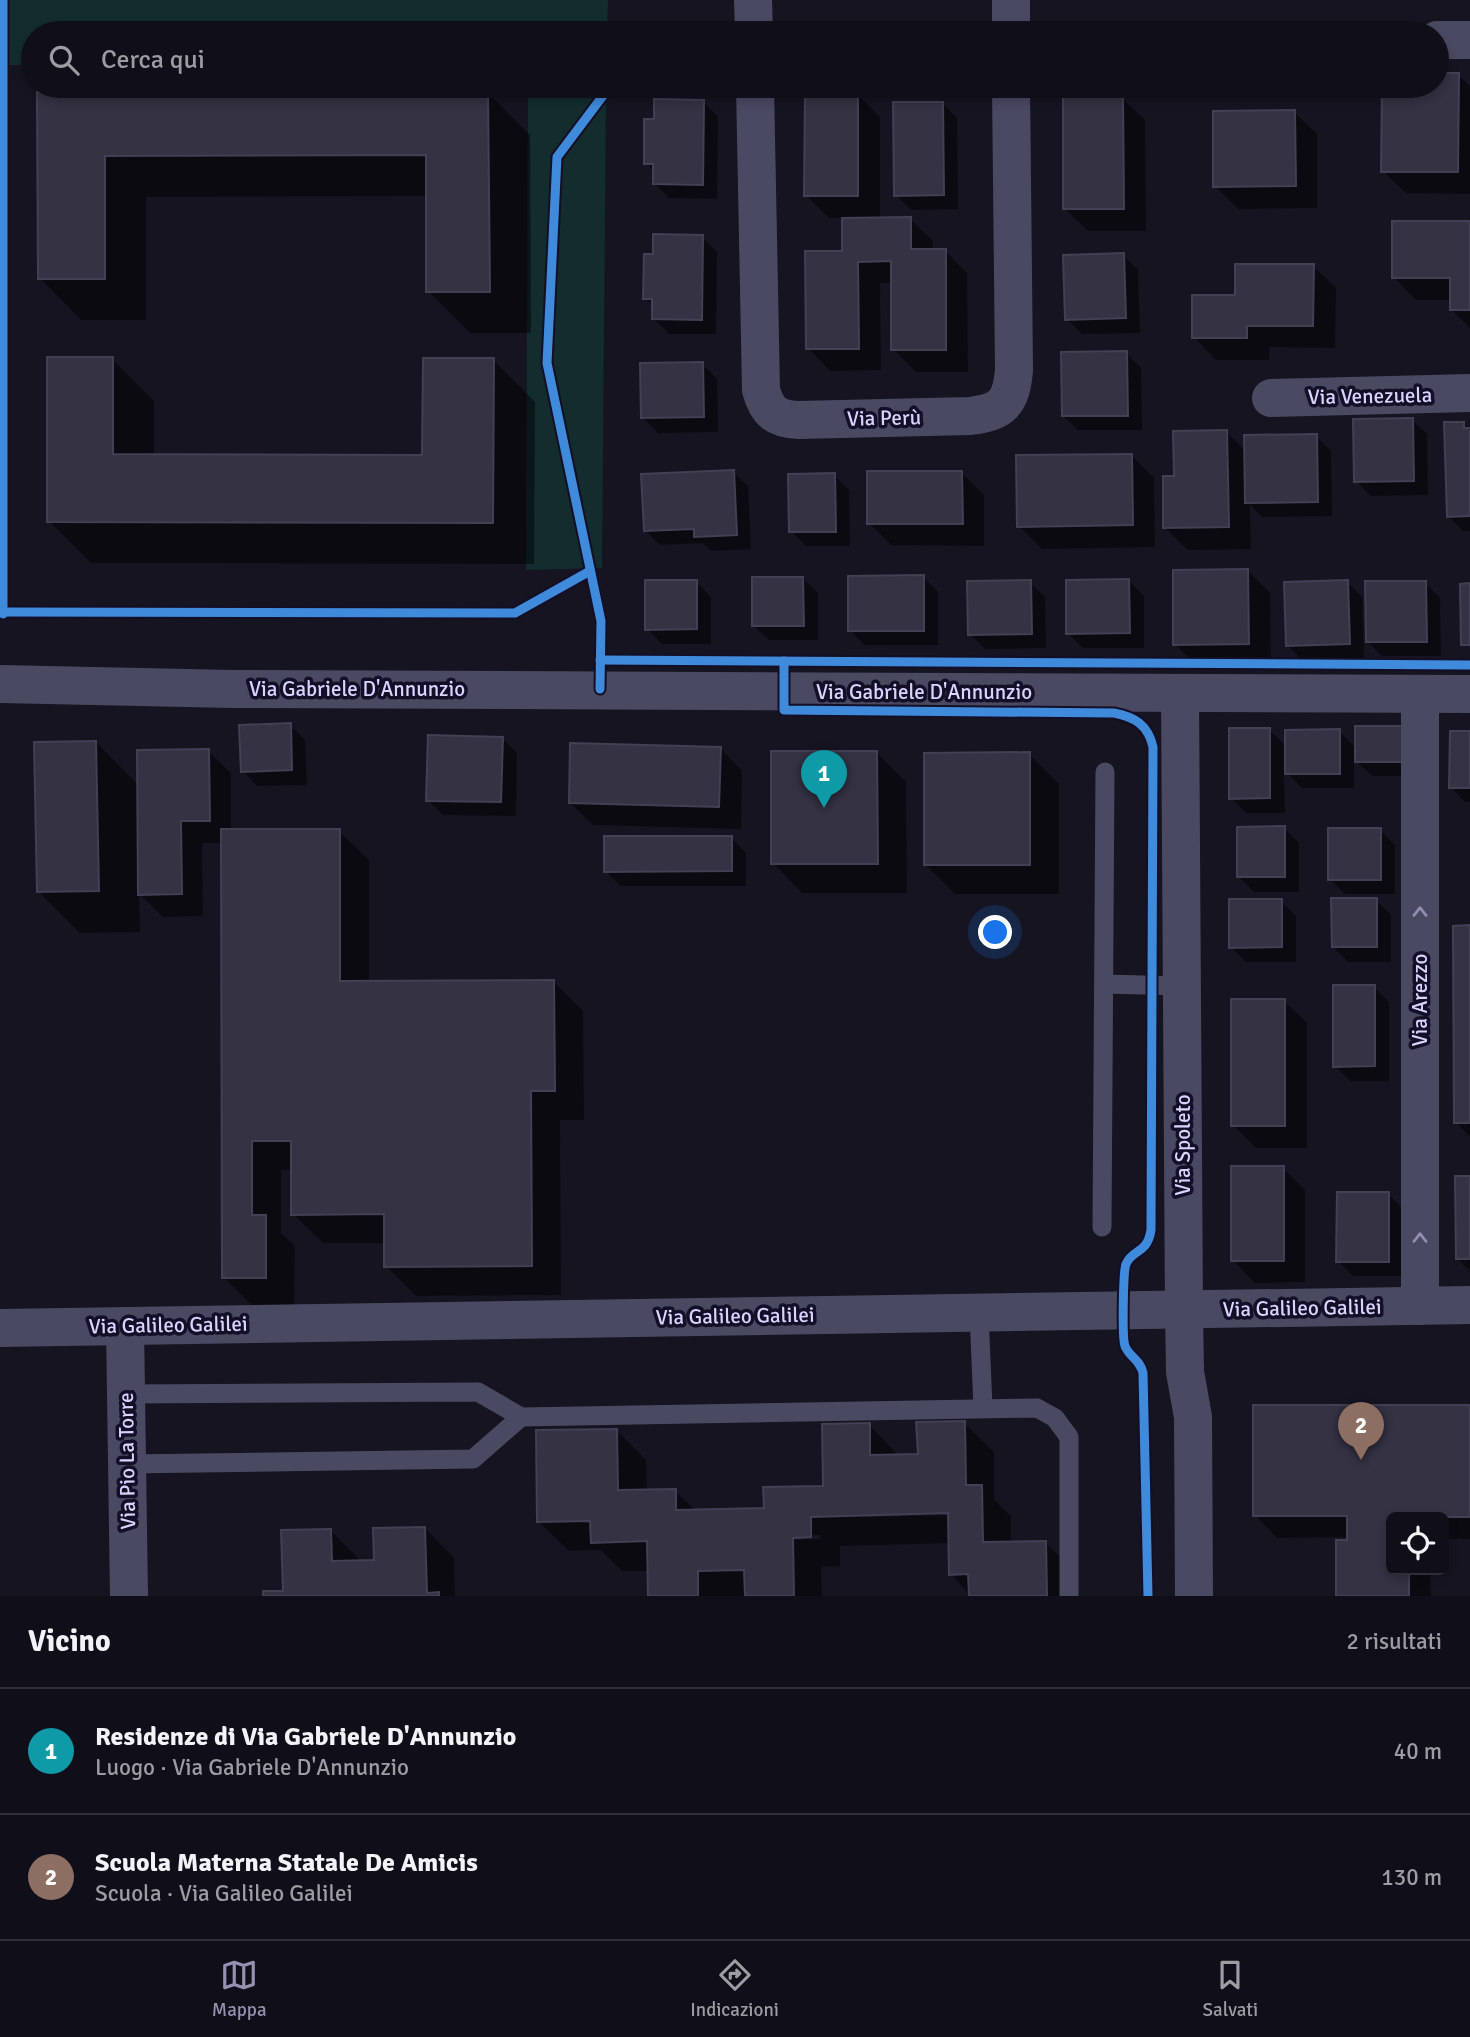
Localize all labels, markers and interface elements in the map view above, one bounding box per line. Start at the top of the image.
search box [21,21,1449,98]
icon: search [45,41,83,79]
text: Cerca qui [101,44,205,76]
street label: Via Venezuela [1307,382,1433,410]
street label: Via Perù [847,404,921,432]
street label: Via Gabriele D'Annunzio [249,676,465,702]
street label: Via Gabriele D'Annunzio [816,679,1032,705]
pin: 1 [801,750,847,808]
one-way arrow [1412,906,1428,917]
your location [978,915,1012,949]
street label: Via Arezzo [1407,953,1433,1047]
street label: Via Spoleto [1170,1094,1196,1196]
one-way arrow [1412,1232,1428,1242]
street label: Via Galileo Galilei [1222,1294,1382,1322]
street label: Via Galileo Galilei [655,1302,815,1330]
street label: Via Galileo Galilei [88,1311,248,1339]
street label: Via Pio La Torre [113,1392,141,1530]
pin: 2 [1338,1402,1384,1460]
map controls [1386,1512,1449,1575]
button: locate [1386,1512,1449,1575]
text: Vicino [28,1623,111,1660]
text: 2 risultati [1346,1627,1442,1656]
text: Residenze di Via Gabriele D'Annunzio [95,1721,516,1753]
text: 1 [45,1737,57,1766]
text: 40 m [1394,1737,1442,1766]
text: Luogo · Via Gabriele D'Annunzio [95,1753,409,1782]
text: Scuola Materna Statale De Amicis [95,1847,478,1879]
text: 2 [45,1863,57,1892]
text: 130 m [1381,1863,1442,1892]
text: Scuola · Via Galileo Galilei [95,1879,353,1908]
tab: Mappa [212,1956,267,2022]
tab: Indicazioni [690,1956,779,2022]
tab: Salvati [1203,1956,1258,2022]

